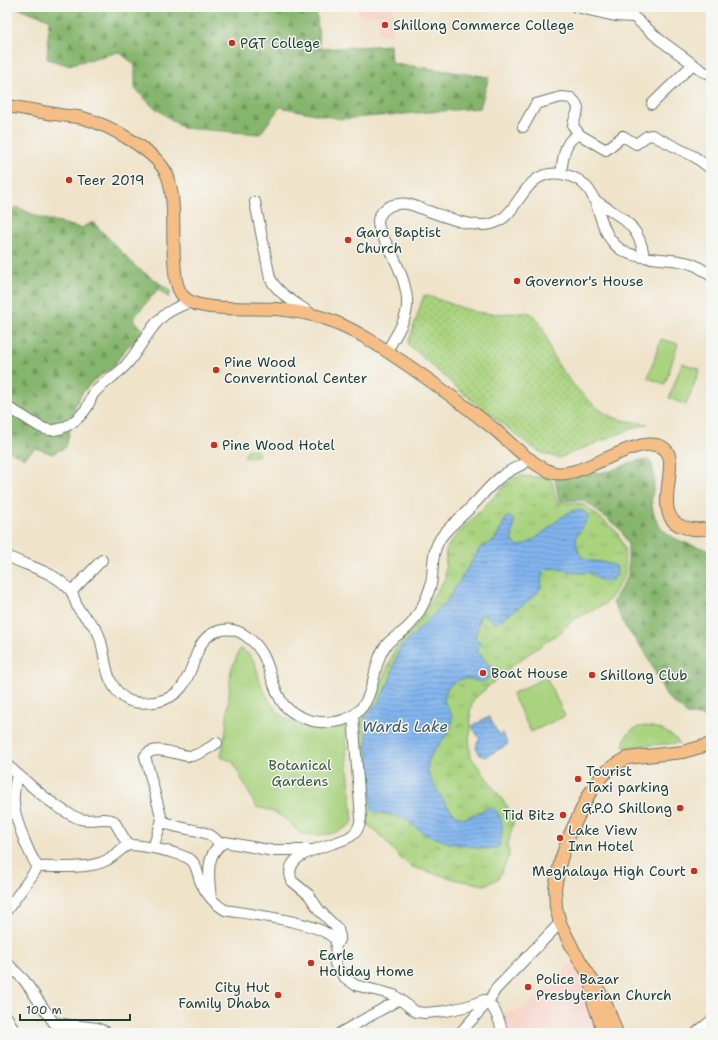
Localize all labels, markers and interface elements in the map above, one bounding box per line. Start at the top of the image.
place label: Shillong Commerce College [393,16,575,34]
marker: Shillong Commerce College [380,20,390,30]
place label: PGT College [240,34,320,52]
marker: PGT College [227,38,237,48]
place label: Teer 2019 [77,171,145,189]
marker: Teer 2019 [64,175,74,185]
place label: Garo Baptist Church [356,223,441,257]
marker: Garo Baptist Church [343,235,353,245]
place label: Governor's House [525,272,644,290]
marker: Governor's House [512,276,522,286]
place label: Pine Wood Converntional Center [224,353,368,387]
marker: Pine Wood Converntional Center [211,365,221,375]
place label: Pine Wood Hotel [222,436,336,454]
marker: Pine Wood Hotel [209,440,219,450]
place label: Boat House [491,664,568,682]
place label: Shillong Club [600,666,687,684]
marker: Boat House [478,668,488,678]
marker: Shillong Club [587,670,597,680]
water label: Wards Lake [362,717,448,737]
park label: Botanical Gardens [269,756,332,790]
place label: Tourist Taxi parking [586,762,669,796]
marker: Tourist Taxi parking [573,774,583,784]
place label: G.P.O Shillong [581,799,672,817]
marker: G.P.O Shillong [675,803,685,813]
place label: Tid Bitz [503,806,555,824]
marker: Tid Bitz [558,810,568,820]
place label: Lake View Inn Hotel [568,821,638,855]
marker: Lake View Inn Hotel [555,833,565,843]
place label: Meghalaya High Court [532,862,686,880]
marker: Meghalaya High Court [689,866,699,876]
place label: Earle Holiday Home [319,946,414,980]
marker: Earle Holiday Home [306,958,316,968]
place label: Police Bazar Presbyterian Church [536,970,672,1004]
place label: City Hut Family Dhaba [178,978,270,1012]
marker: Police Bazar Presbyterian Church [523,982,533,992]
marker: City Hut Family Dhaba [273,990,283,1000]
scale bar [20,996,130,1022]
text: 100 m [26,1002,62,1018]

